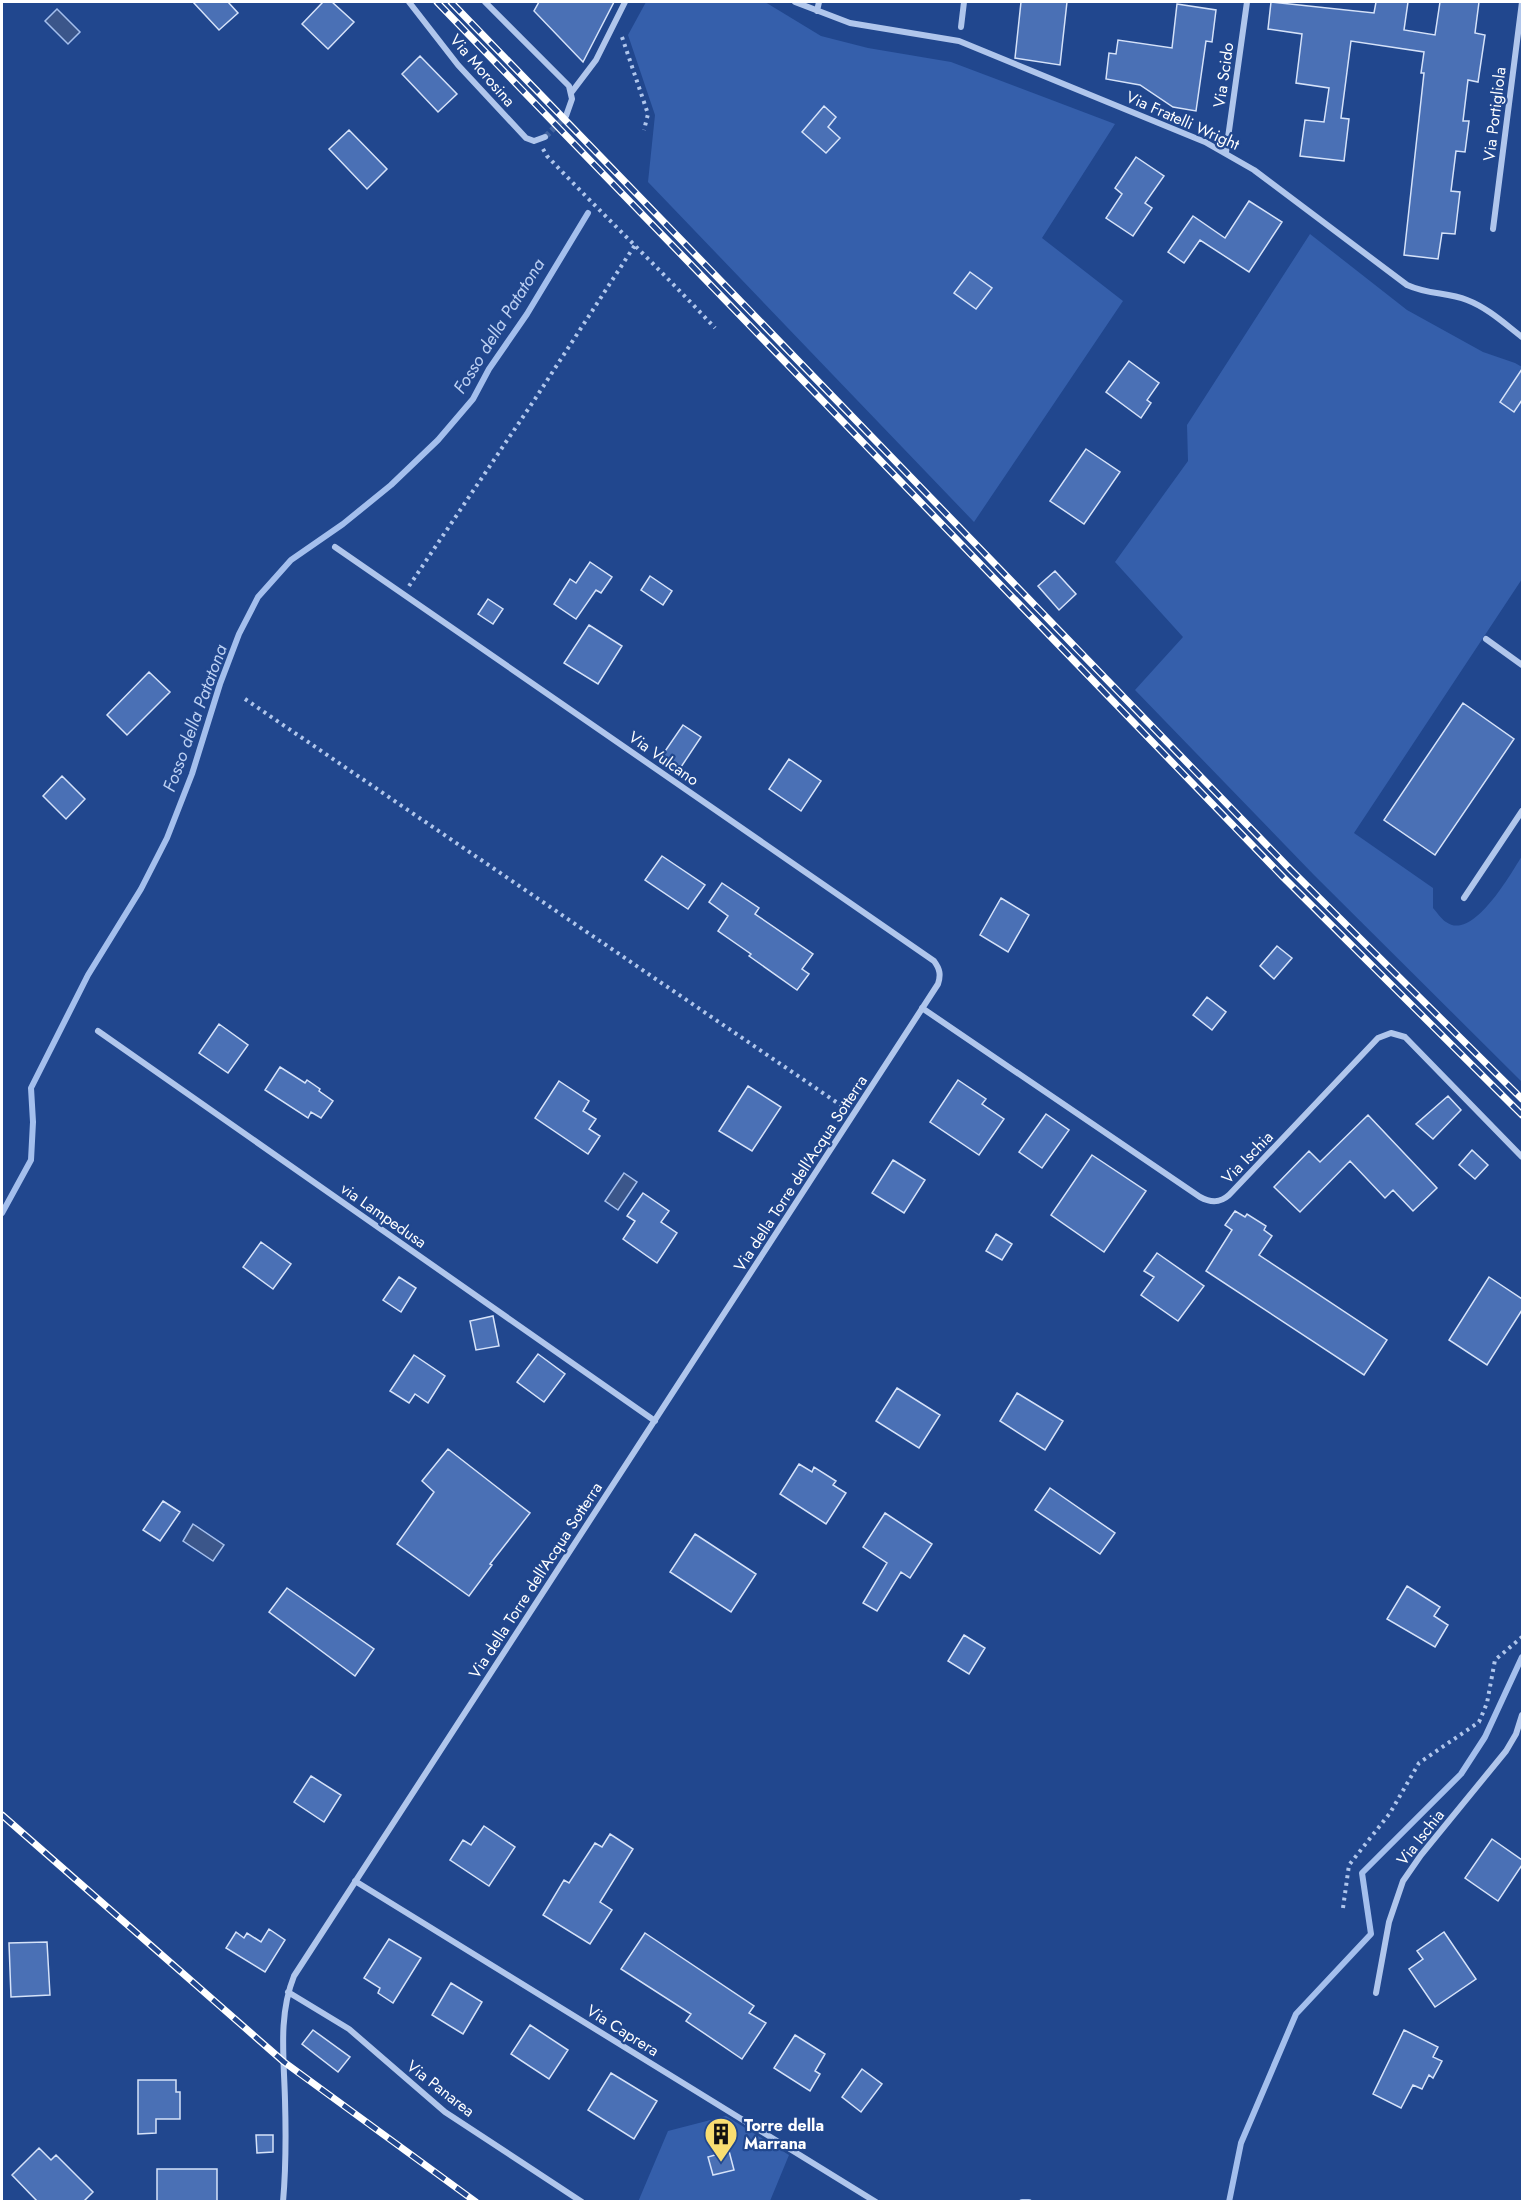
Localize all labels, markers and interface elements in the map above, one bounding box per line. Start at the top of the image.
street label: Via Morosina [445,29,521,112]
street label: Via Scido [1208,41,1239,109]
street label: Via Portigliola [1477,66,1512,163]
street label: Via Fratelli Wright [1122,85,1243,156]
water label: Fosso della Patatona [447,253,551,399]
water label: Fosso della Patatona [156,641,234,795]
street label: Via Vulcano [624,726,704,791]
street label: Via della Torre dell'Acqua Sotterra [728,1071,873,1276]
street label: Via Ischia [1216,1126,1278,1189]
street label: via Lampedusa [336,1177,431,1254]
street label: Via della Torre dell'Acqua Sotterra [463,1478,608,1683]
street label: Via Ischia [1391,1804,1450,1870]
street label: Via Caprera [582,1999,663,2062]
street label: Via Panarea [402,2055,479,2122]
place label: Torre della Marrana [744,2114,824,2155]
building icon: Torre della Marrana [703,2116,739,2163]

